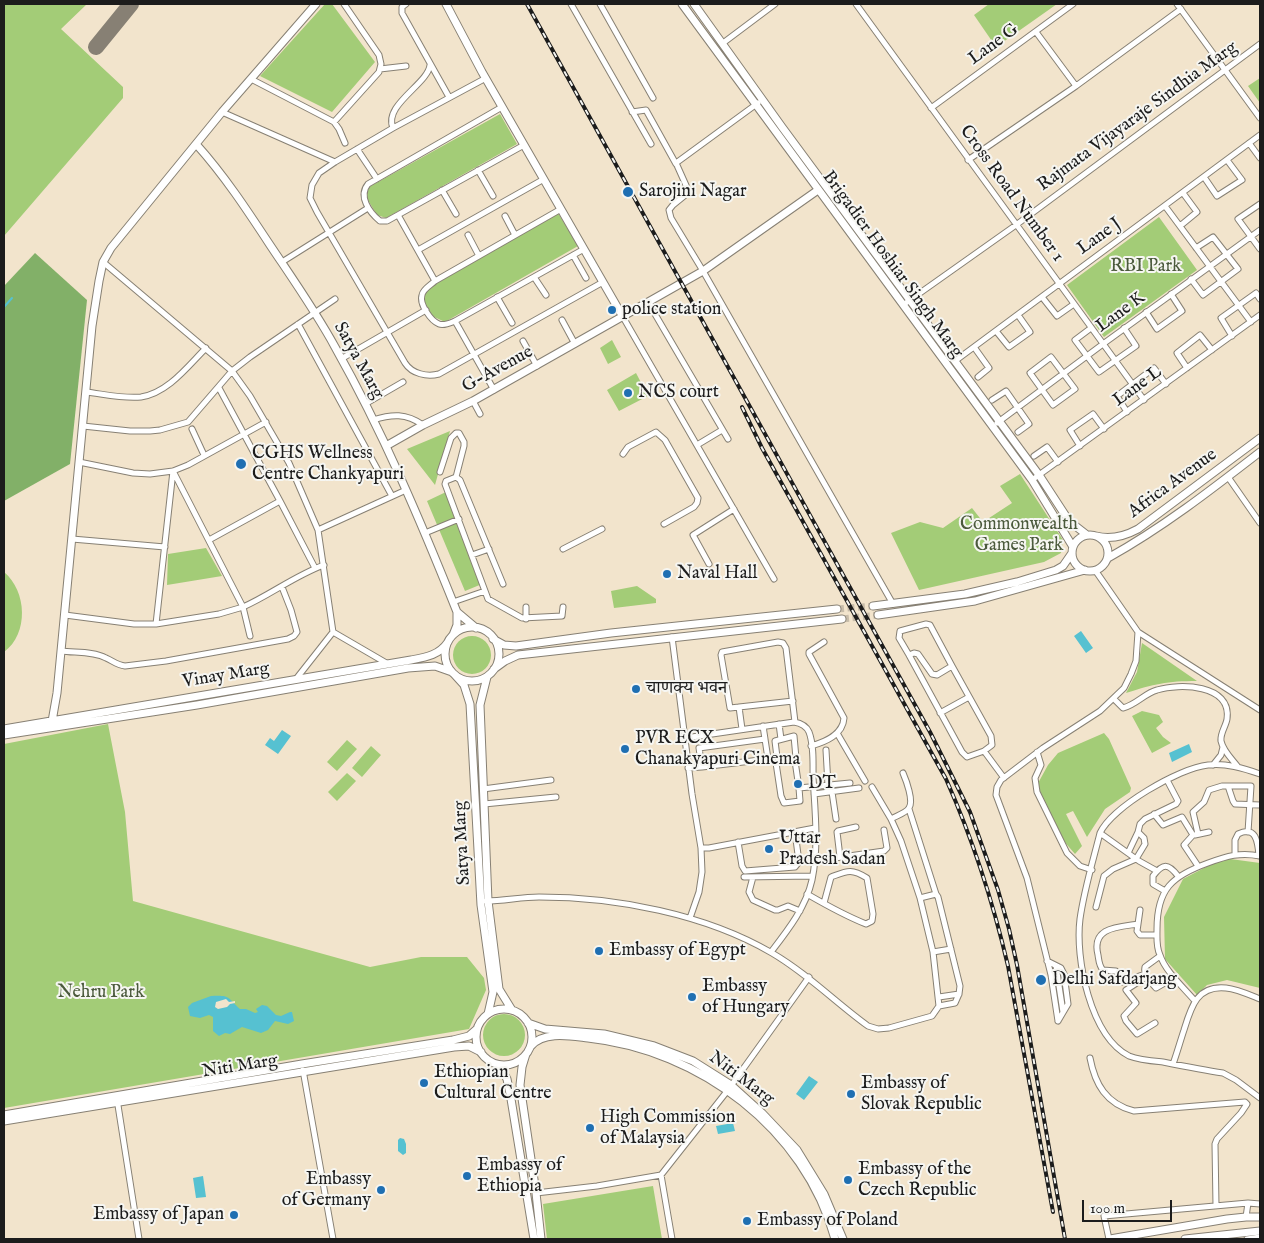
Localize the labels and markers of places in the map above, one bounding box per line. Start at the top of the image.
place label: Sarojini Nagar [639,181,747,203]
marker: Sarojini Nagar [621,185,635,199]
place label: police station [622,299,721,321]
marker: police station [606,304,618,316]
place label: NCS court [638,382,719,404]
marker: NCS court [622,387,634,399]
place label: CGHS Wellness Centre Chankyapuri [252,443,404,486]
marker: CGHS Wellness Centre Chankyapuri [234,457,248,471]
place label: Naval Hall [677,563,757,585]
marker: Naval Hall [661,568,673,580]
place label: चाणक्य भवन [646,678,727,700]
marker: चाणक्य भवन [630,683,642,695]
place label: PVR ECX Chanakyapuri Cinema [635,728,800,771]
marker: PVR ECX Chanakyapuri Cinema [619,743,631,755]
place label: DT [808,773,836,795]
marker: DT [792,778,804,790]
place label: Uttar Pradesh Sadan [779,828,885,871]
marker: Uttar Pradesh Sadan [763,843,775,855]
place label: Embassy of Egypt [609,940,746,962]
marker: Embassy of Egypt [593,945,605,957]
place label: Delhi Safdarjang [1052,969,1177,991]
marker: Delhi Safdarjang [1034,973,1048,987]
place label: Embassy of Hungary [702,976,789,1019]
marker: Embassy of Hungary [686,991,698,1003]
place label: Ethiopian Cultural Centre [434,1062,552,1104]
place label: Embassy of Slovak Republic [861,1073,982,1116]
marker: Ethiopian Cultural Centre [418,1077,430,1089]
marker: Embassy of Slovak Republic [845,1088,857,1100]
place label: High Commission of Malaysia [600,1107,735,1150]
marker: High Commission of Malaysia [584,1122,596,1134]
place label: Embassy of Ethiopia [477,1155,562,1198]
place label: Embassy of the Czech Republic [858,1159,976,1202]
place label: Embassy of Germany [282,1169,371,1212]
marker: Embassy of Ethiopia [461,1170,473,1182]
marker: Embassy of the Czech Republic [842,1174,854,1186]
marker: Embassy of Germany [375,1184,387,1196]
place label: Embassy of Japan [93,1204,224,1226]
marker: Embassy of Japan [228,1209,240,1221]
place label: Embassy of Poland [757,1210,898,1232]
marker: Embassy of Poland [741,1215,753,1227]

